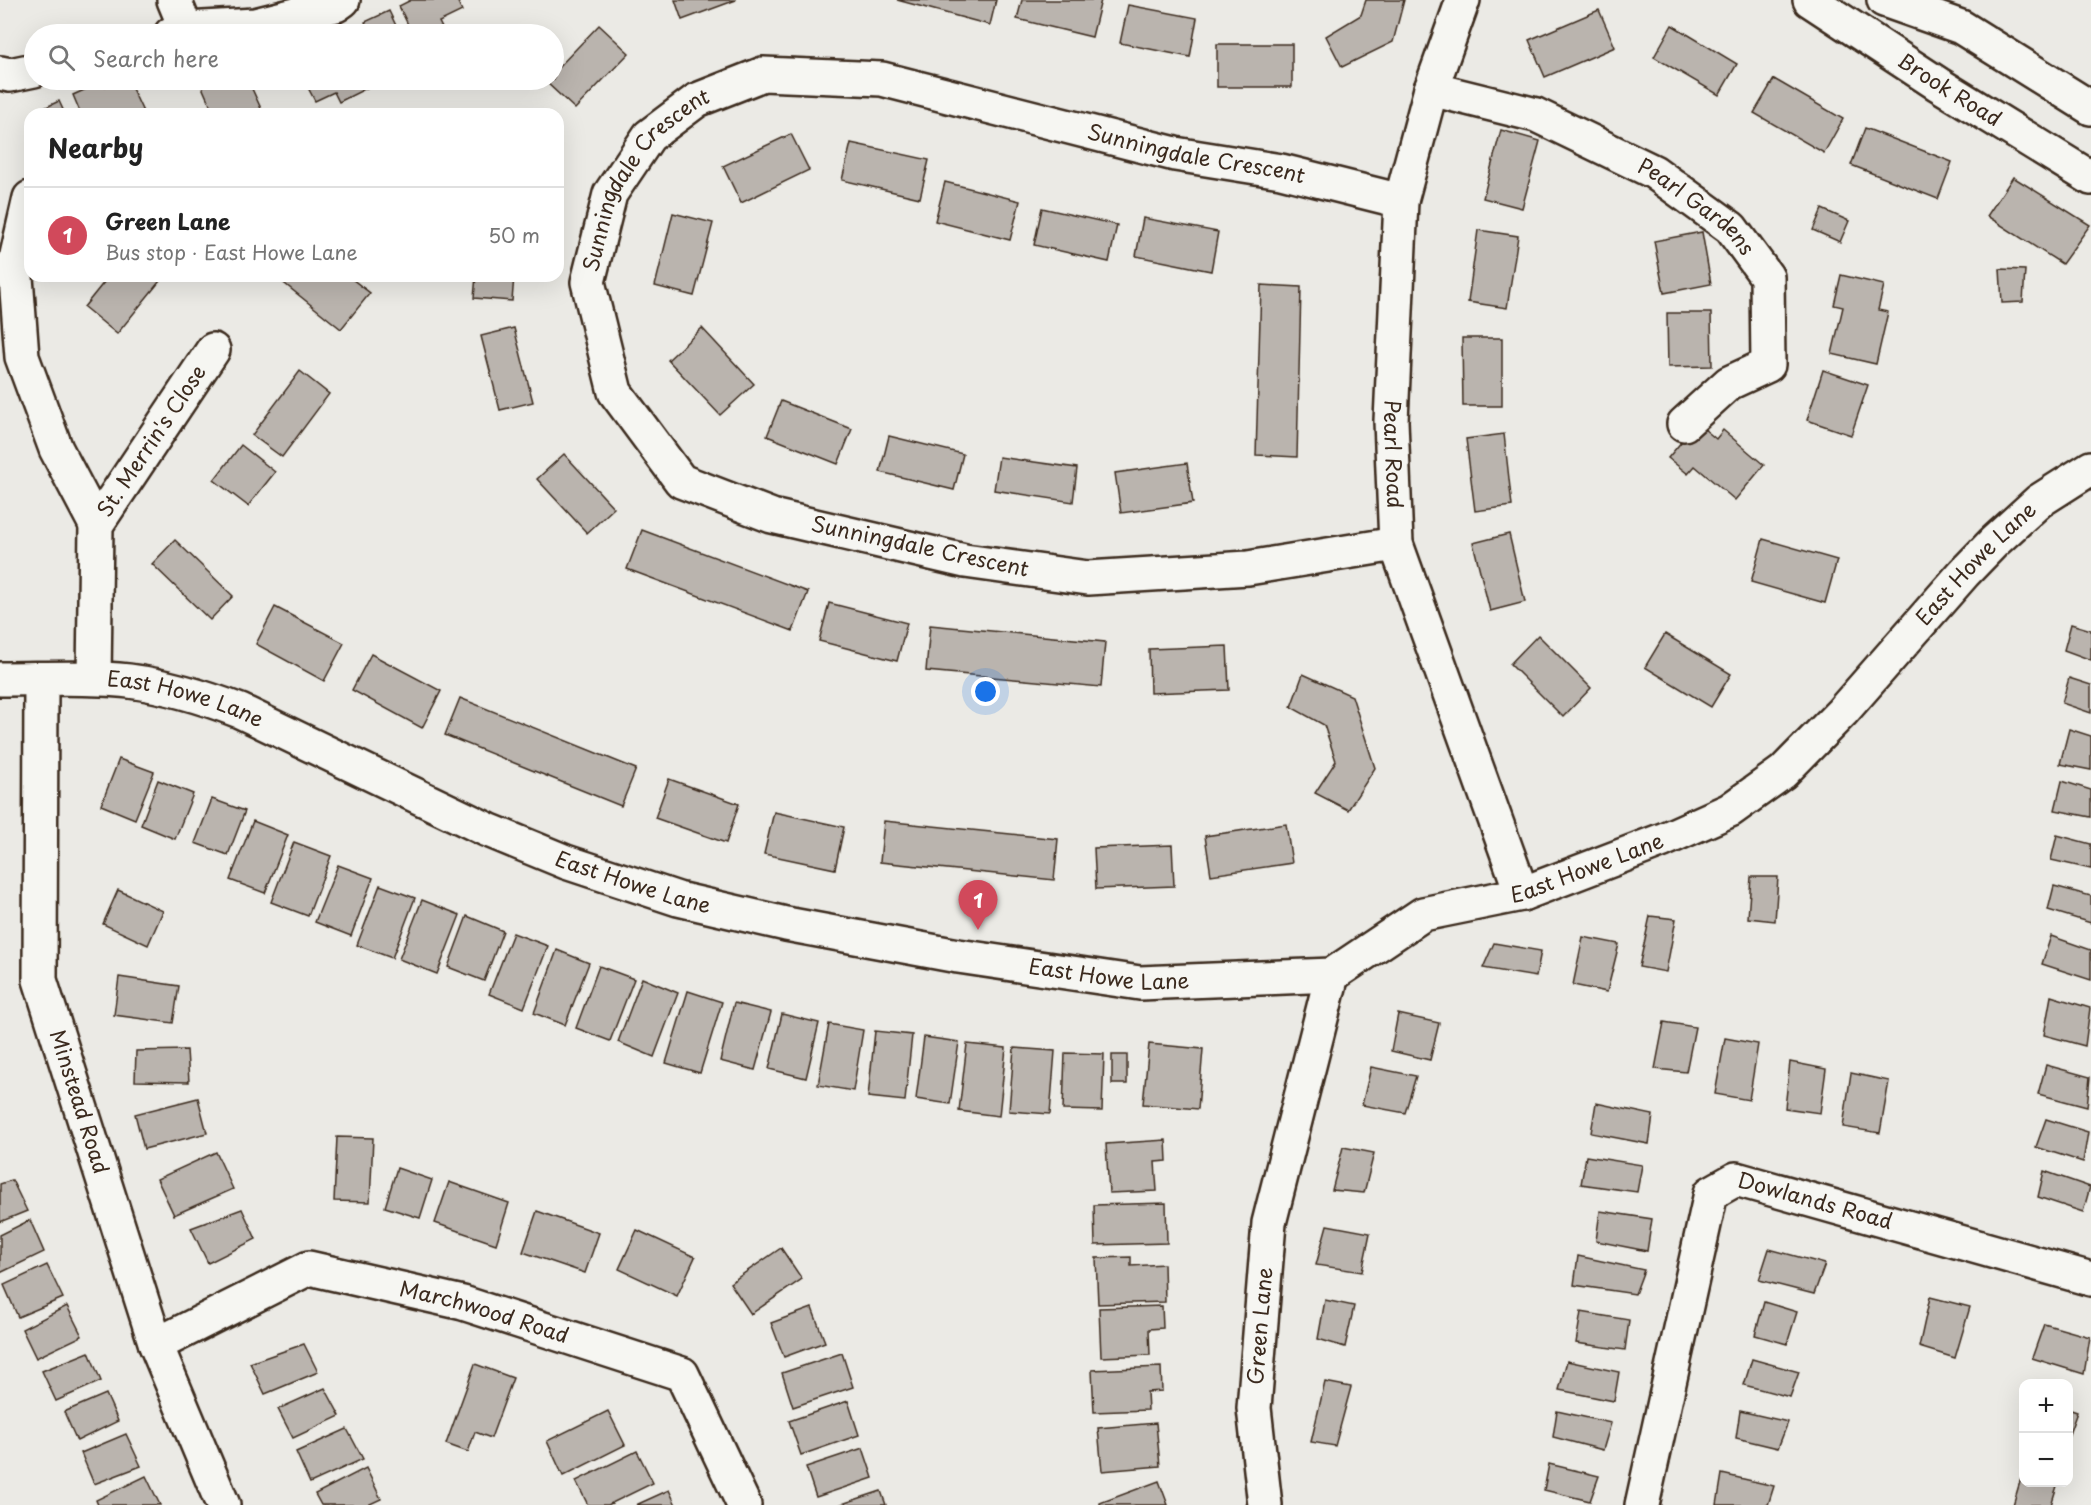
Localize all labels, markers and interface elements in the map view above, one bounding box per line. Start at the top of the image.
search box [24,24,564,90]
icon: search [45,41,78,74]
text: Search here [93,41,219,74]
street label: Brook Road [1892,44,2009,134]
street label: Sunningdale Crescent [573,79,713,275]
street label: Sunningdale Crescent [1084,114,1309,190]
text: Nearby [48,128,143,167]
street label: Pearl Gardens [1633,149,1764,261]
text: Green Lane [105,204,230,237]
text: 1 [63,220,72,250]
text: 50 m [488,220,540,250]
text: Bus stop · East Howe Lane [105,237,358,267]
street label: St. Merrin's Close [88,358,213,522]
street label: Pearl Road [1377,399,1413,509]
street label: East Howe Lane [1907,493,2042,632]
street label: Sunningdale Crescent [809,506,1032,584]
street label: East Howe Lane [106,661,270,734]
your location [971,677,1000,706]
street label: East Howe Lane [1508,823,1668,910]
street label: East Howe Lane [551,841,714,920]
pin: 1 [958,880,998,930]
street label: East Howe Lane [1027,949,1190,997]
street label: Minstead Road [43,1025,119,1178]
street label: Dowlands Road [1734,1162,1897,1236]
street label: Green Lane [1238,1266,1279,1386]
street label: Marchwood Road [397,1271,573,1350]
map controls [2019,1379,2073,1487]
button: + [2019,1379,2073,1433]
button: − [2019,1433,2073,1487]

